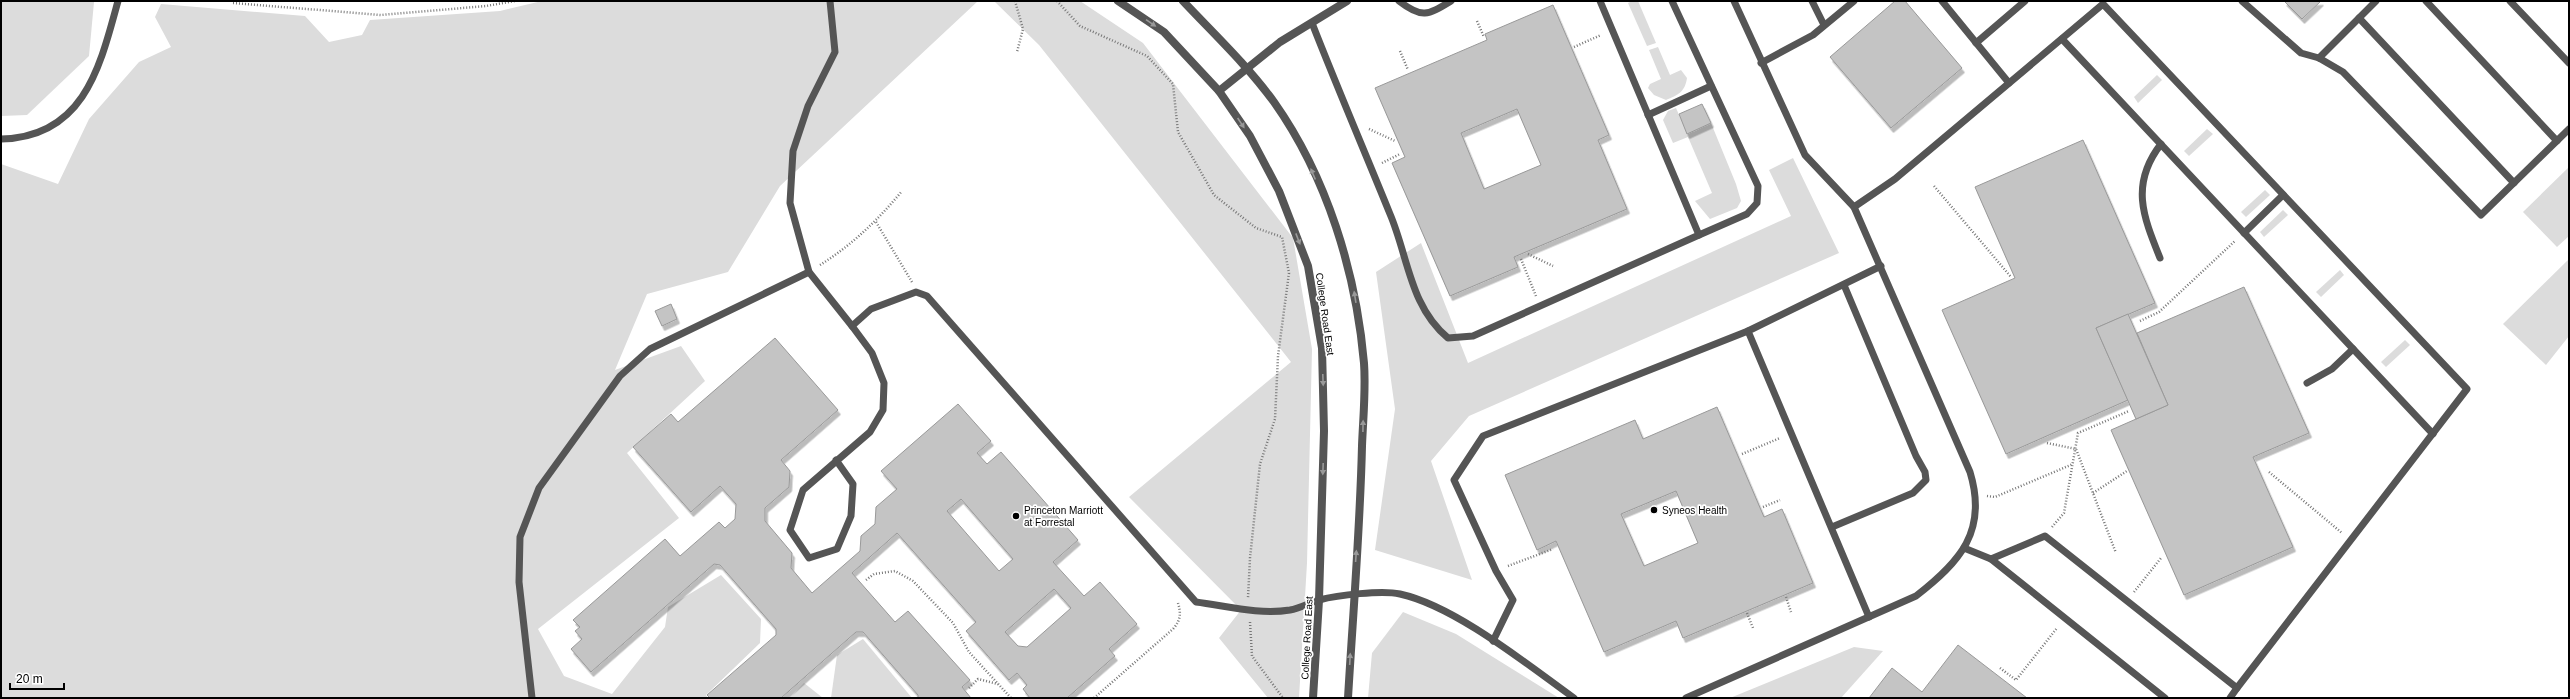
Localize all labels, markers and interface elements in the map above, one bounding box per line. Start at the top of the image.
one-way arrow [1146,19,1156,27]
one-way arrow [1237,118,1245,128]
one-way arrow [1310,167,1316,179]
one-way arrow [1296,233,1302,245]
street label: College Road East [1314,272,1336,356]
one-way arrow [1352,291,1358,303]
one-way arrow [1319,374,1326,386]
one-way arrow [1359,420,1366,432]
one-way arrow [1320,463,1326,476]
place label: Princeton Marriott at Forrestal [1024,505,1103,528]
marker: Syneos Health [1649,505,1659,515]
place label: Syneos Health [1662,505,1727,516]
marker: Princeton Marriott at Forrestal [1011,511,1021,521]
one-way arrow [1353,550,1360,562]
street label: College Road East [1299,596,1315,680]
one-way arrow [1346,653,1353,665]
scale bar [10,665,64,691]
text: 20 m [16,672,43,686]

